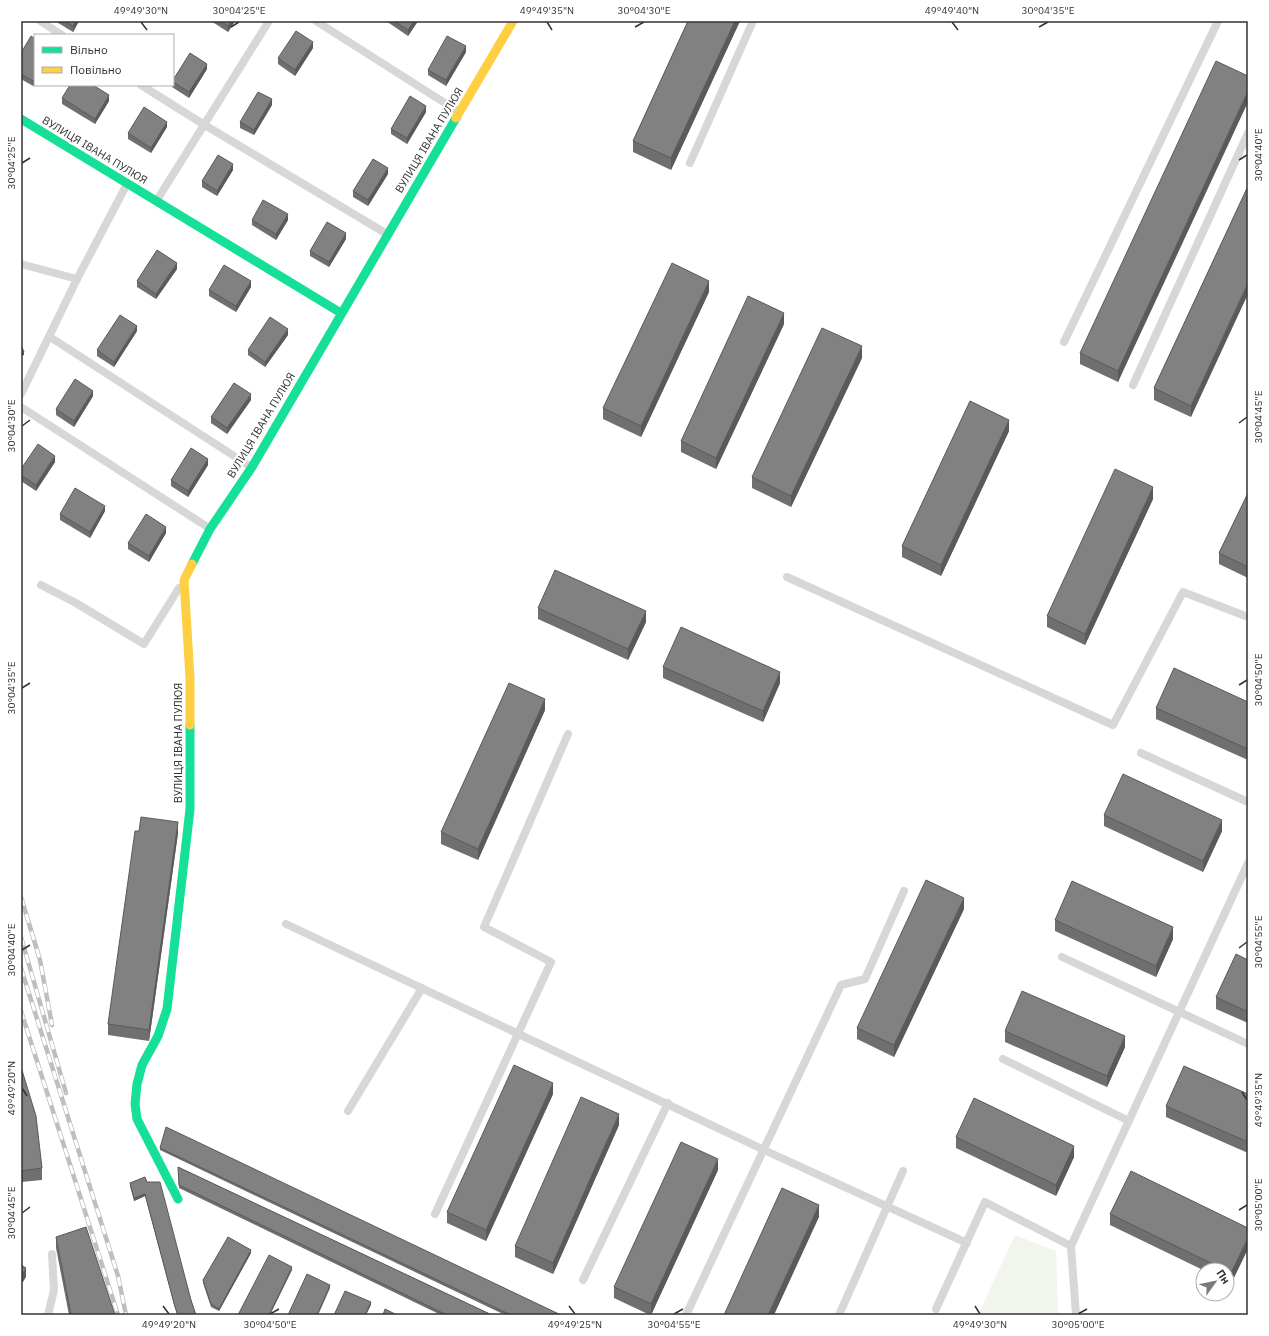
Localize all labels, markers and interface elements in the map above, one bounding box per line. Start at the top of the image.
text: 49°49'30"N [114,4,168,17]
text: 30°04'25"E [212,4,266,17]
text: 49°49'35"N [520,4,574,17]
text: 30°04'30"E [617,4,671,17]
text: 49°49'40"N [925,4,979,17]
text: 30°04'35"E [1021,4,1075,17]
legend [34,34,174,86]
text: Вільно [70,42,108,57]
text: Повільно [70,62,122,77]
street label: ВУЛИЦЯ ІВАНА ПУЛЮЯ [392,85,466,195]
street label: ВУЛИЦЯ ІВАНА ПУЛЮЯ [40,113,150,187]
text: 30°04'40"E [1252,128,1265,182]
text: 30°04'25"E [5,136,18,190]
street label: ВУЛИЦЯ ІВАНА ПУЛЮЯ [224,370,298,480]
text: 30°04'45"E [1252,390,1265,444]
text: 30°04'30"E [5,399,18,453]
text: 30°04'50"E [1252,653,1265,707]
text: 30°04'35"E [5,661,18,715]
street label: ВУЛИЦЯ ІВАНА ПУЛЮЯ [171,683,185,803]
text: 30°04'55"E [1252,915,1265,969]
text: 30°04'40"E [5,923,18,977]
text: 49°49'20"N [5,1061,18,1115]
text: 49°49'35"N [1252,1073,1265,1127]
text: 30°05'00"E [1252,1178,1265,1232]
text: 30°04'45"E [5,1186,18,1240]
north arrow [1195,1262,1235,1302]
text: Пн [1214,1267,1233,1286]
text: 49°49'20"N [142,1318,196,1331]
text: 30°04'50"E [243,1318,297,1331]
text: 49°49'25"N [548,1318,602,1331]
text: 30°04'55"E [647,1318,701,1331]
text: 49°49'30"N [953,1318,1007,1331]
text: 30°05'00"E [1051,1318,1105,1331]

